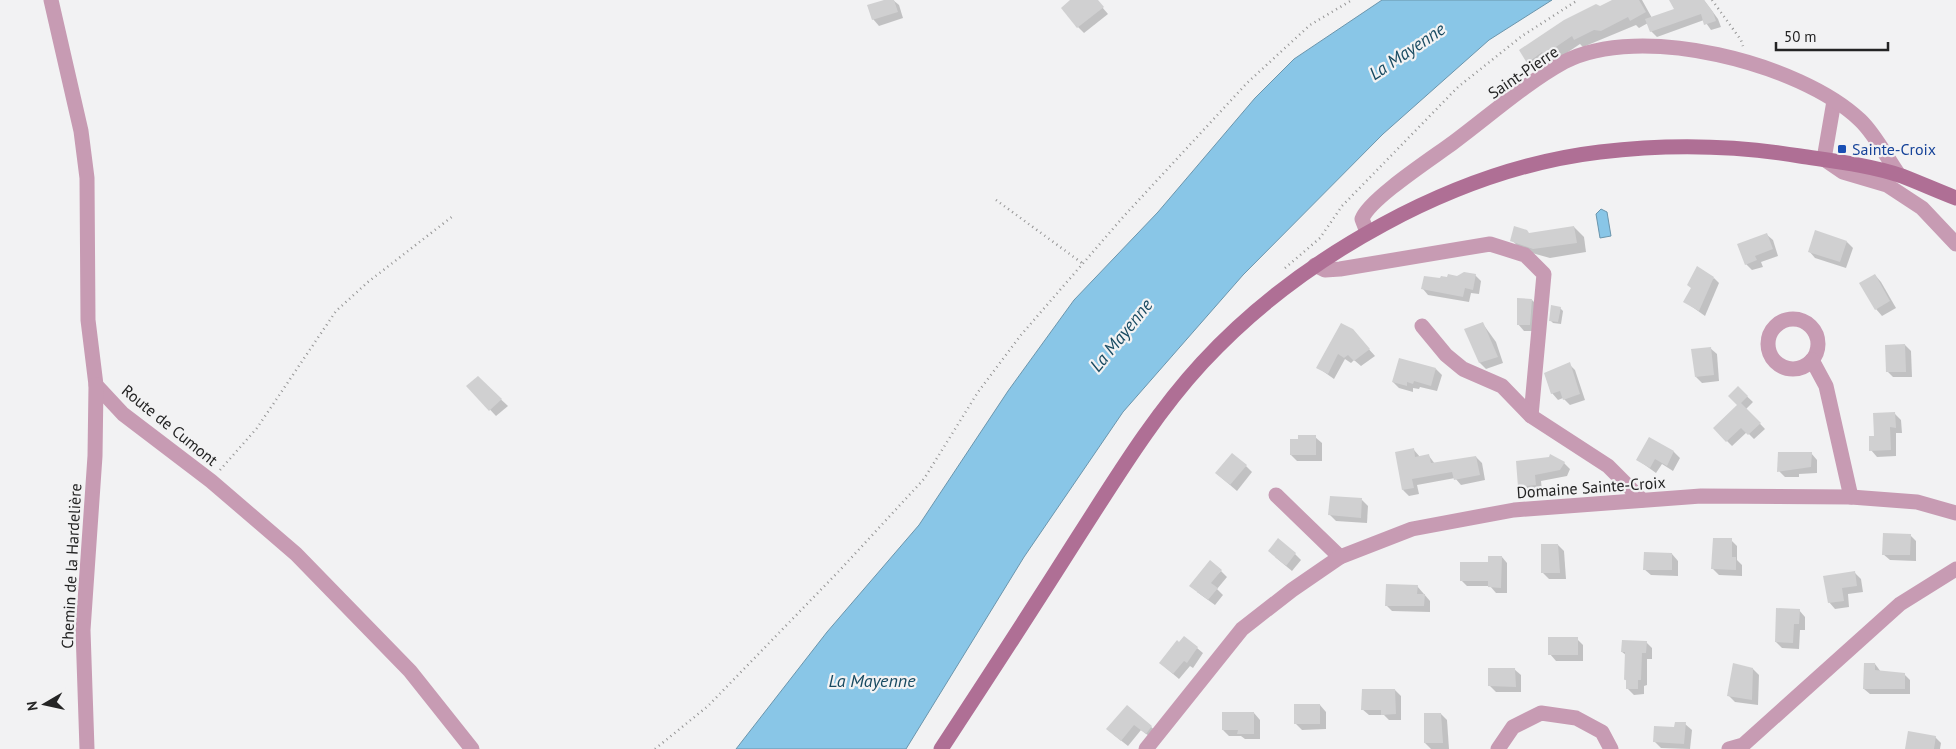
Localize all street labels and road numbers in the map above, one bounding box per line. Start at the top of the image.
street label: Saint-Pierre [1484,41,1562,103]
street label: Route de Cumont [118,380,223,470]
street label: Domaine Sainte-Croix [1516,472,1666,502]
street label: Chemin de la Hardelière [57,483,85,649]

